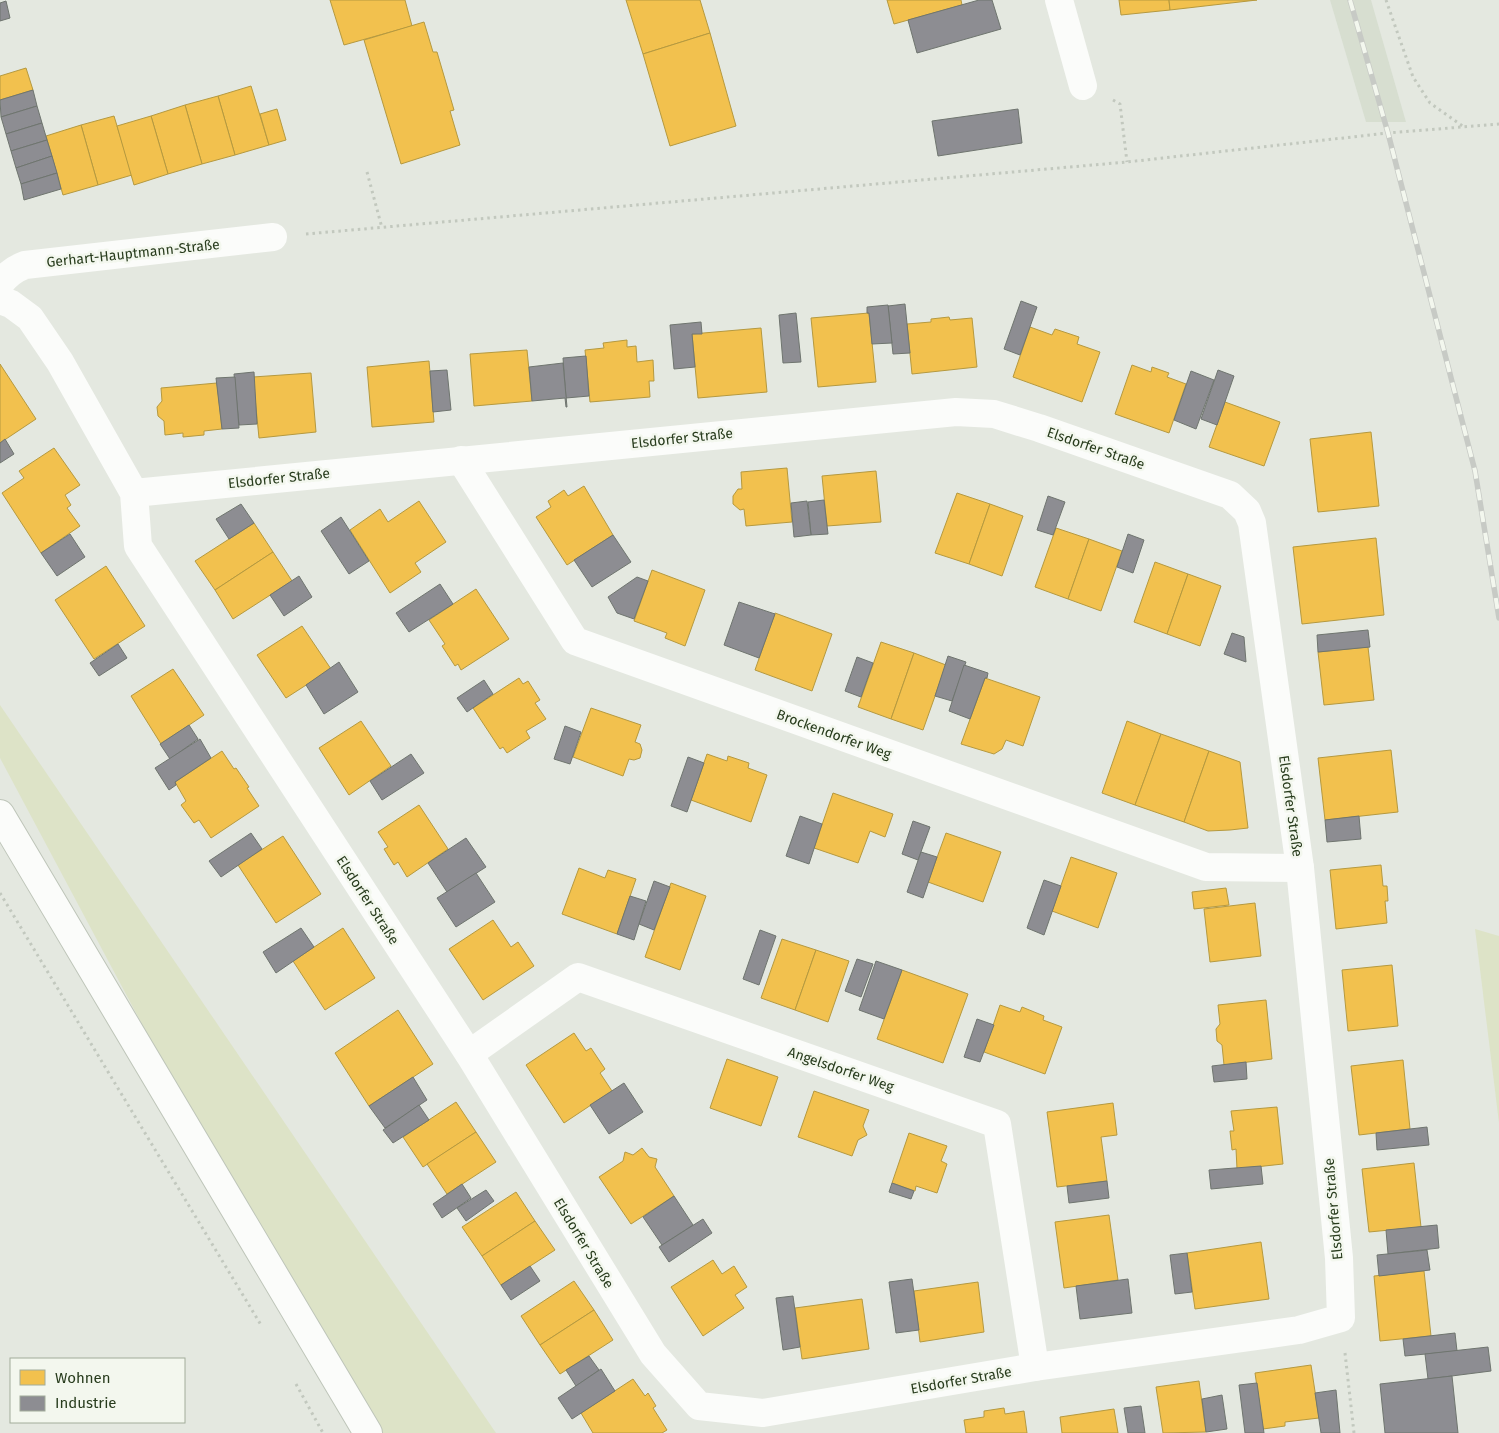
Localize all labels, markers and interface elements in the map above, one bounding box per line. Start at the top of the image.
street label: Gerhart-Hauptmann-Straße [46,236,221,271]
street label: Elsdorfer Straße [1045,424,1147,473]
street label: Elsdorfer Straße [630,425,734,452]
street label: Elsdorfer Straße [227,465,331,492]
street label: Brockendorfer Weg [774,706,894,763]
street label: Elsdorfer Straße [1275,754,1306,858]
street label: Elsdorfer Straße [333,853,403,948]
street label: Angelsdorfer Weg [786,1043,897,1096]
street label: Elsdorfer Straße [1321,1157,1346,1261]
street label: Elsdorfer Straße [550,1195,617,1292]
legend [10,1358,185,1423]
street label: Elsdorfer Straße [909,1363,1013,1398]
text: Wohnen [55,1369,111,1387]
text: Industrie [55,1394,117,1412]

